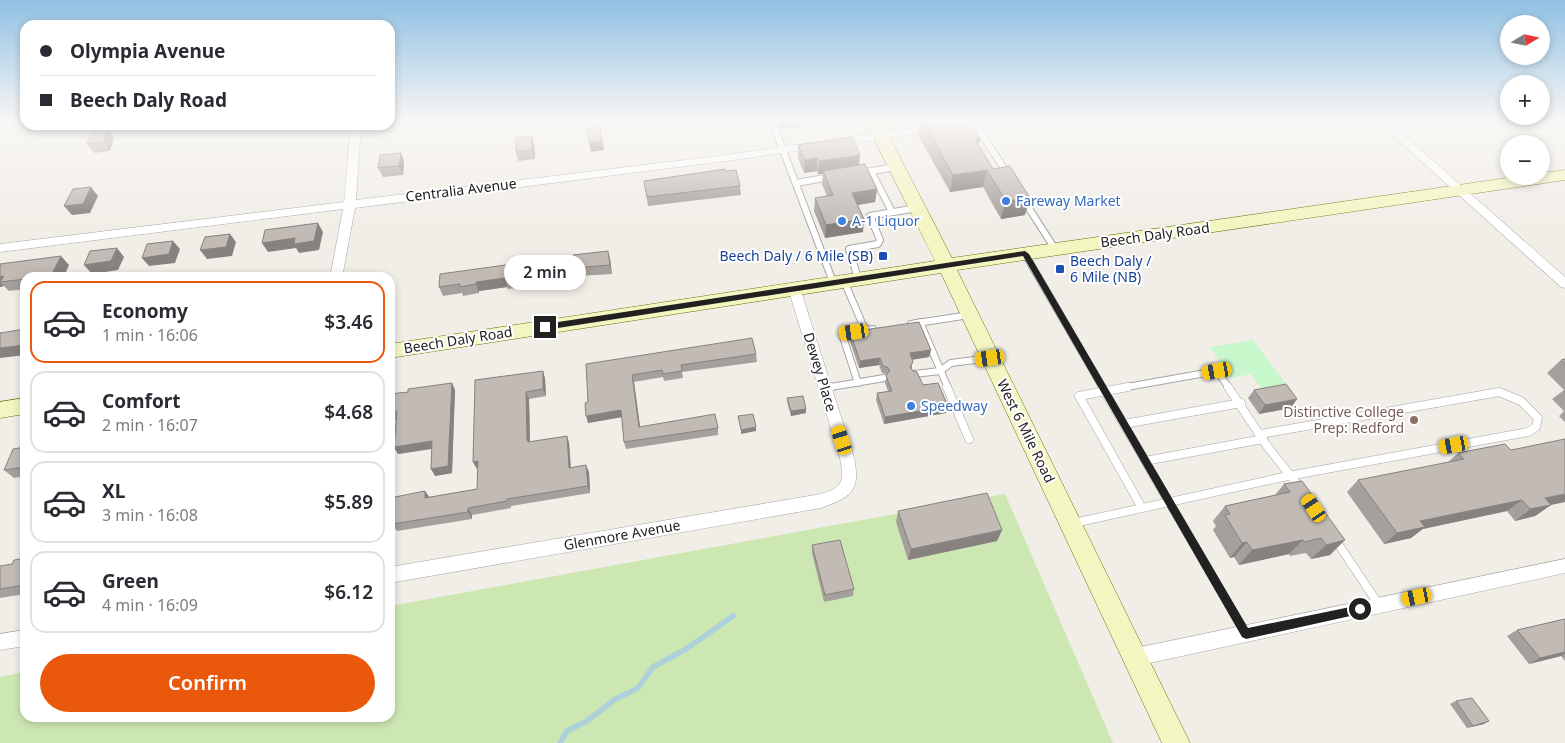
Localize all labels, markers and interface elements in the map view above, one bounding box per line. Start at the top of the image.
north arrow [1500,15,1550,65]
map controls [1500,15,1550,185]
text: Olympia Avenue [70,38,225,64]
button: + [1500,75,1550,125]
text: Beech Daly Road [70,87,227,113]
button: − [1500,135,1550,185]
street label: Centralia Avenue [404,173,518,206]
place label: Fareway Market [1016,191,1121,210]
marker: Fareway Market [1000,195,1012,207]
place label: A-1 Liquor [852,211,920,230]
marker: A-1 Liquor [836,215,848,227]
street label: Beech Daly Road [1099,217,1211,252]
place label: Beech Daly / 6 Mile (SB) [719,246,873,265]
marker: Beech Daly / 6 Mile (SB) [877,250,889,262]
place label: Beech Daly / 6 Mile (NB) [1070,251,1152,286]
callout: 2 min [504,255,586,290]
text: 2 min [523,261,567,283]
marker: Beech Daly / 6 Mile (NB) [1054,263,1066,275]
text: Economy [102,298,188,324]
icon: car [42,300,87,345]
text: $3.46 [324,309,373,335]
route end [534,316,556,338]
street label: Beech Daly Road [402,322,514,357]
car [838,322,869,342]
text: 1 min · 16:06 [102,324,198,346]
street label: Dewey Place [799,330,842,414]
car [974,348,1005,368]
car [1200,361,1233,381]
street label: West 6 Mile Road [993,376,1060,486]
text: Comfort [102,388,181,414]
icon: car [42,390,87,435]
place label: Speedway [921,396,989,415]
text: $4.68 [324,399,373,425]
marker: Speedway [905,400,917,412]
place label: Distinctive College Prep: Redford [1283,402,1404,437]
text: 2 min · 16:07 [102,414,198,436]
marker: Distinctive College Prep: Redford [1408,414,1420,426]
car [830,423,853,457]
car [1437,435,1470,455]
text: XL [102,478,125,504]
icon: car [42,480,87,525]
text: $5.89 [324,489,373,515]
car [1299,491,1328,525]
text: 3 min · 16:08 [102,504,198,526]
street label: Glenmore Avenue [562,515,682,554]
text: Green [102,568,159,594]
icon: car [42,570,87,615]
text: $6.12 [324,579,373,605]
car [1400,587,1433,607]
text: 4 min · 16:09 [102,594,198,616]
route start [1349,598,1371,620]
button: Confirm [40,654,375,712]

